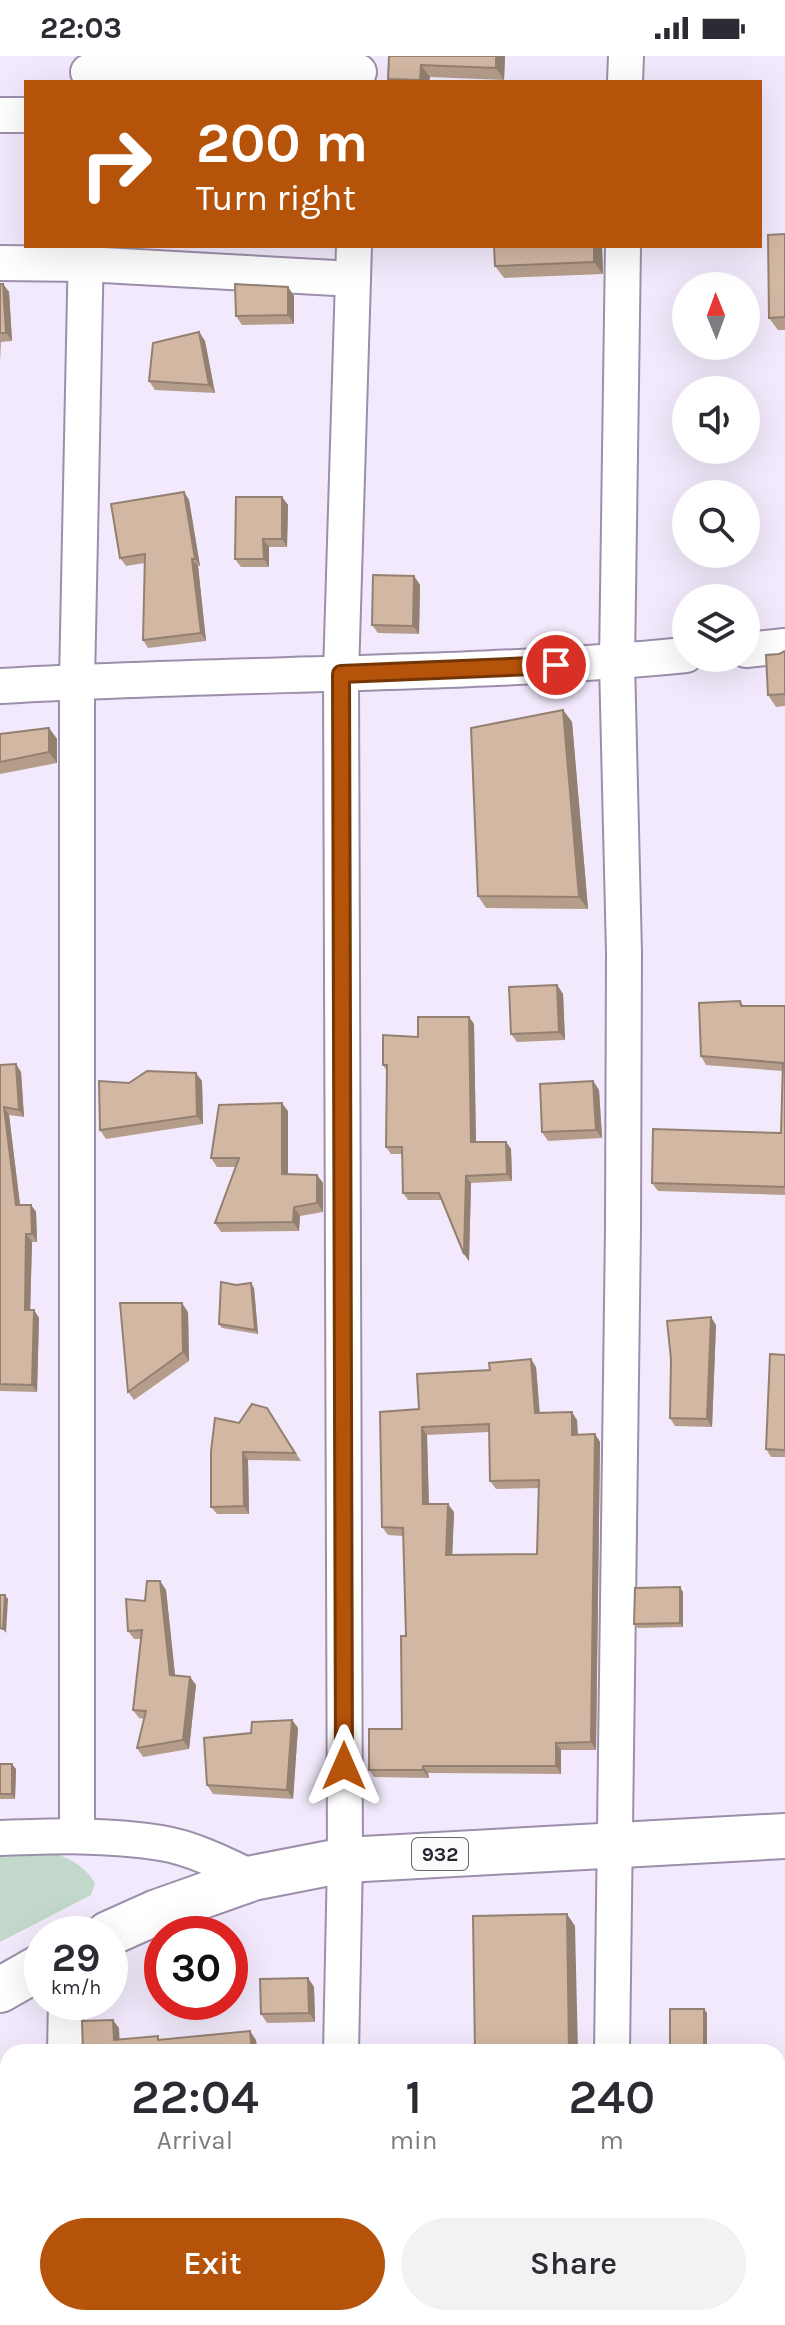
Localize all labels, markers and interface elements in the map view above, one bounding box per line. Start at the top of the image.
text: 22:03 [40,10,122,46]
text: 200 m [196,110,368,175]
icon: right [64,112,168,216]
text: Turn right [196,177,356,219]
north arrow [672,272,760,360]
map controls [672,272,760,672]
button: sound [672,376,760,464]
button: search [672,480,760,568]
button: layers [672,584,760,672]
pin [522,631,590,699]
icon: arrive [534,643,578,687]
position arrow [302,1724,386,1808]
road number: 932 [412,1838,468,1870]
speed limit sign: 30 [144,1916,248,2020]
text: 29 [52,1934,100,1981]
text: km/h [51,1976,101,1999]
text: 22:04 [131,2069,259,2125]
text: 1 [405,2069,422,2125]
text: 240 [568,2069,655,2125]
text: Arrival [157,2125,233,2156]
text: min [390,2125,437,2156]
text: m [600,2125,624,2156]
button: Exit [40,2218,385,2310]
button: Share [401,2218,746,2310]

